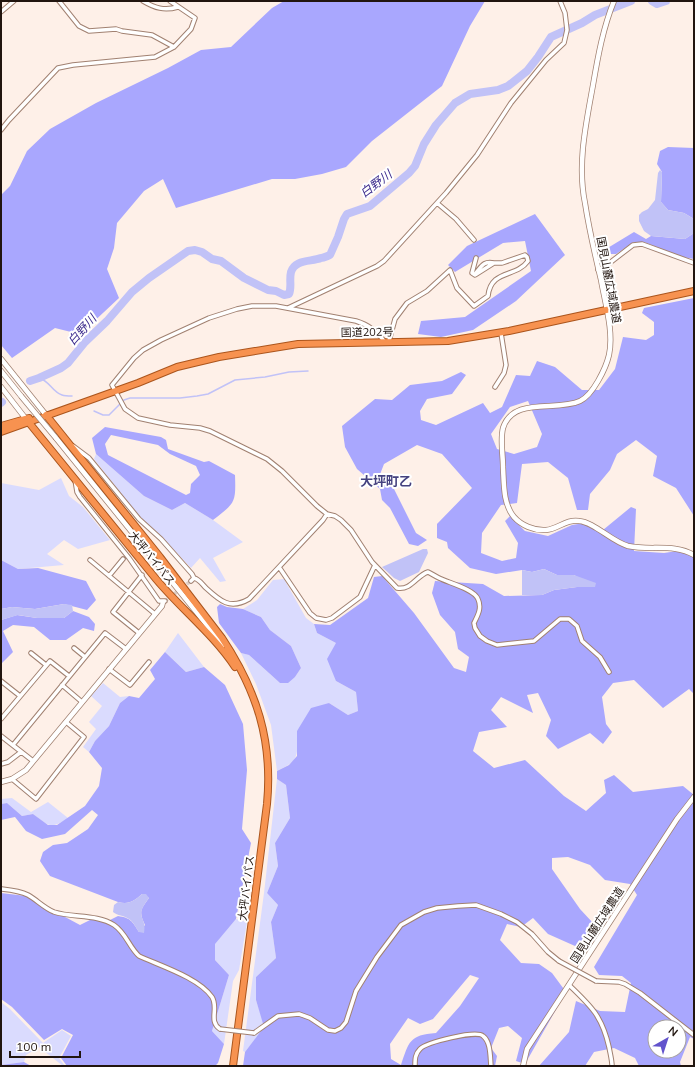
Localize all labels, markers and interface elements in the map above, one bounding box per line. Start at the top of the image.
water label: 白野川 [357,166,396,200]
street label: 国見山麓広域農道 [594,235,624,325]
water label: 白野川 [64,310,101,348]
street label: 国道202号 [340,325,394,339]
district label: 大坪町乙 [360,473,412,489]
street label: 大坪バイパス [126,528,178,588]
street label: 大坪バイパス [235,855,257,921]
street label: 国見山麓広域農道 [567,884,627,966]
north arrow [647,1019,687,1059]
text: N [666,1023,681,1039]
scale bar [10,1033,80,1059]
text: 100 m [16,1039,51,1054]

